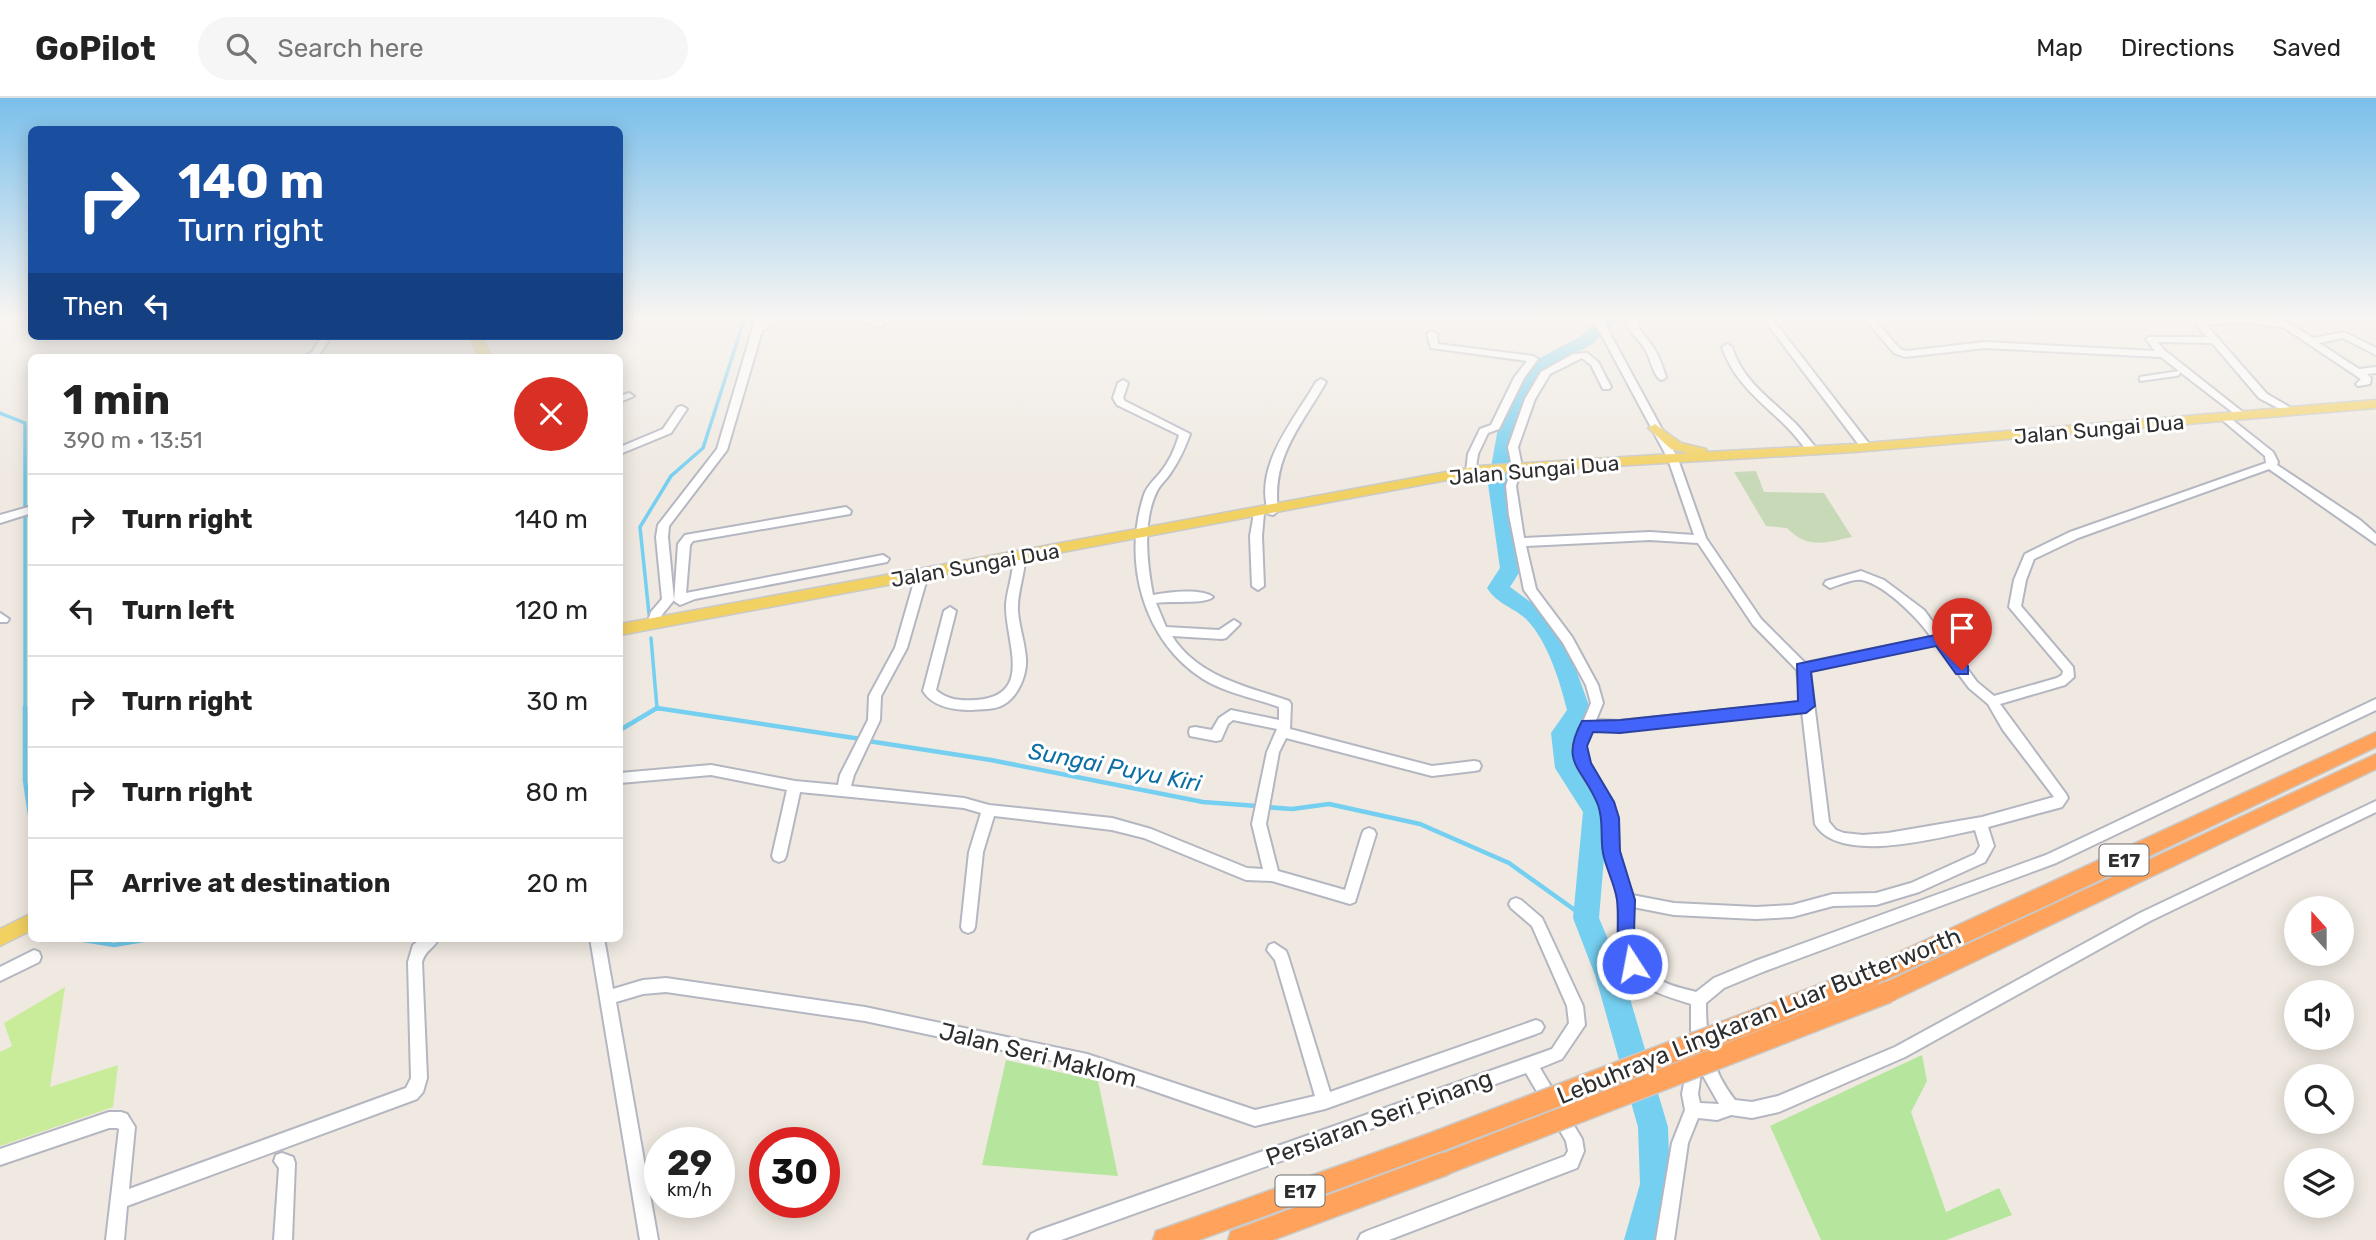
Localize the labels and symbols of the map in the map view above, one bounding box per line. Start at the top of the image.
street label: Jalan Sungai Dua [2013,409,2185,449]
street label: Jalan Sungai Dua [1448,450,1620,490]
street label: Jalan Sungai Dua [889,538,1061,592]
pin [1932,598,1992,670]
water label: Sungai Puyu Kiri [1026,737,1205,798]
road number: E17 [2100,845,2148,876]
north arrow [2284,896,2354,966]
street label: Lebuhraya Lingkaran Luar Butterworth [1553,922,1965,1110]
position arrow [1595,927,1669,1001]
street label: Jalan Seri Maklom [936,1017,1140,1093]
street label: Persiaran Seri Pinang [1262,1064,1496,1172]
speed limit sign: 30 [749,1127,840,1218]
road number: E17 [1276,1176,1324,1206]

